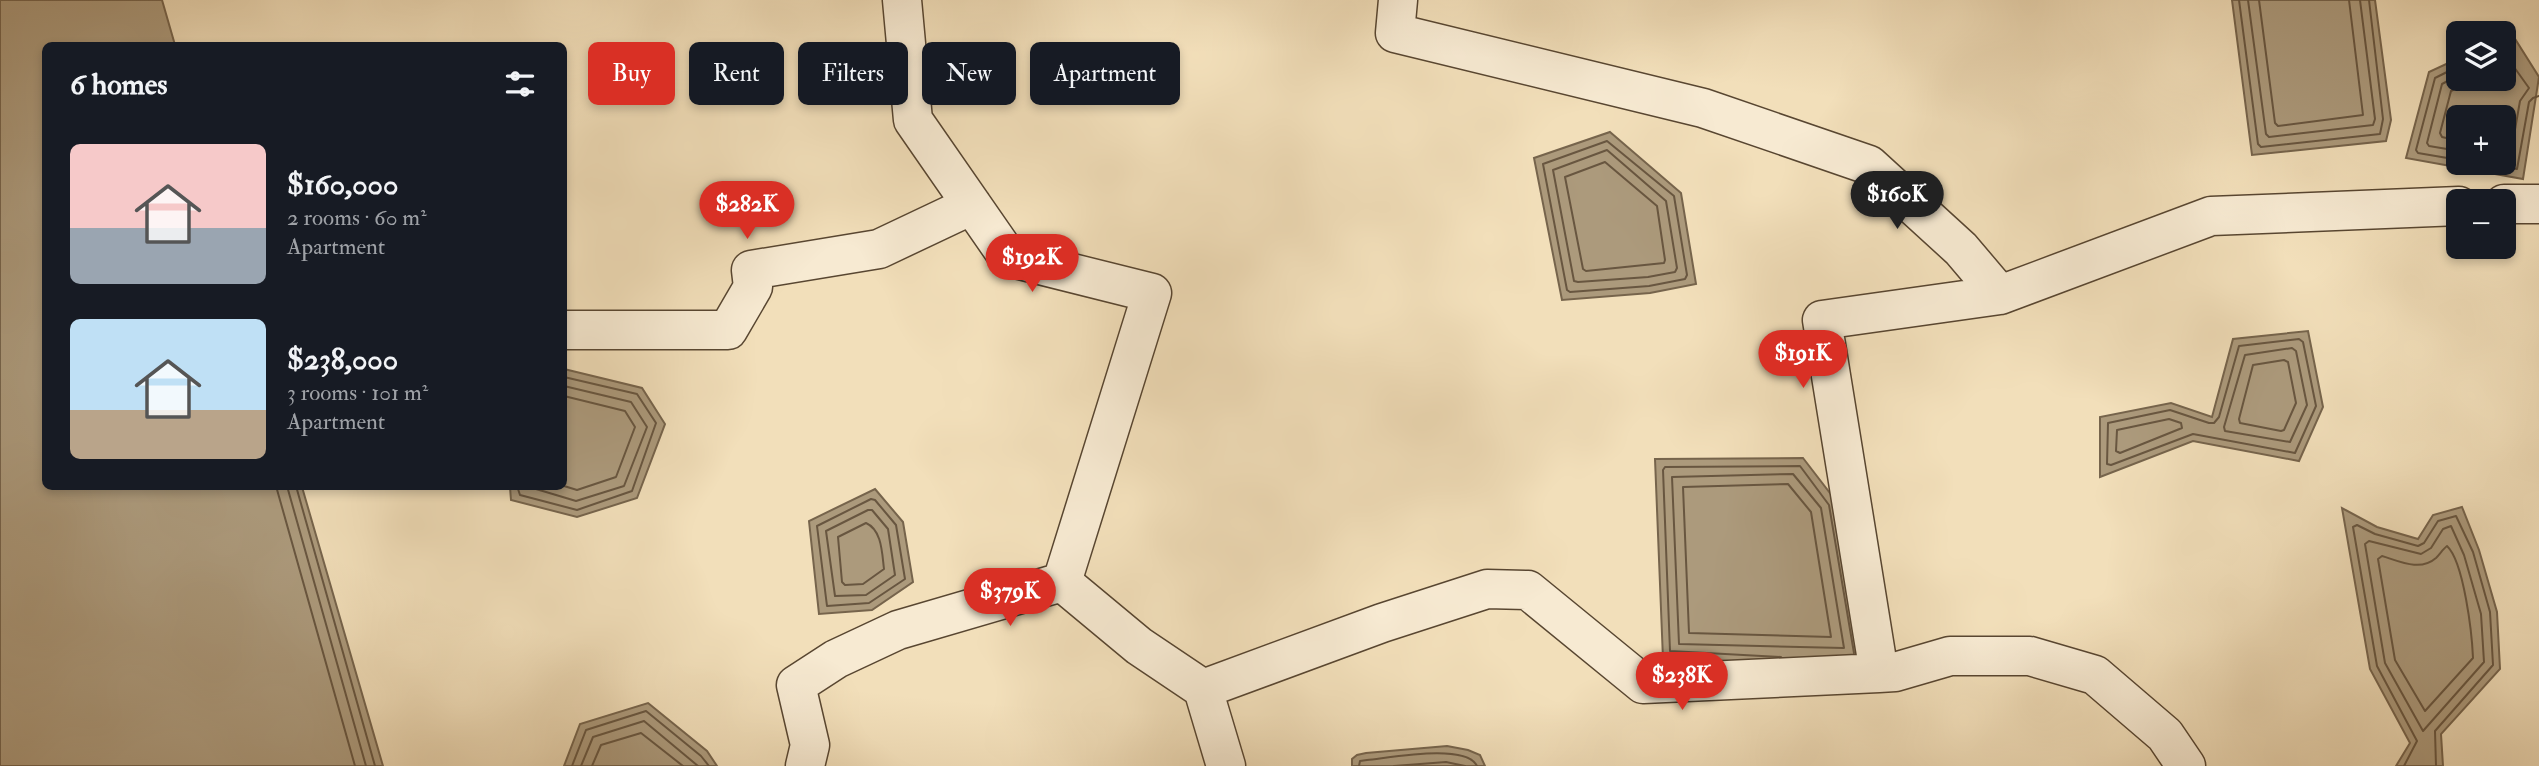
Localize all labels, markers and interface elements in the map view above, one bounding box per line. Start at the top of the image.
map controls [2446,21,2516,259]
button: layers [2446,21,2516,91]
chip: Buy [588,42,675,105]
chip: Rent [689,42,784,105]
chip: Filters [798,42,908,105]
chip: New [922,42,1016,105]
chip: Apartment [1030,42,1180,105]
icon: filters [501,65,539,103]
text: 6 homes [70,66,168,103]
button: + [2446,105,2516,175]
text: $160,000 [287,166,398,203]
icon: home [126,172,210,256]
pin: $160K [1848,172,1946,231]
text: $160K [1867,179,1927,208]
pin: $282K [698,182,796,241]
text: $282K [715,189,779,218]
button: − [2446,189,2516,259]
text: 2 rooms · 60 m² [287,203,427,232]
text: Apartment [287,232,385,261]
pin: $192K [983,234,1081,294]
text: $192K [1002,242,1062,271]
pin: $191K [1754,330,1852,390]
text: $191K [1774,338,1832,367]
text: $238,000 [287,341,398,378]
icon: home [126,347,210,431]
text: 3 rooms · 101 m² [287,378,428,407]
text: Apartment [287,407,385,436]
pin: $379K [961,568,1059,628]
text: $379K [980,576,1040,605]
pin: $238K [1633,652,1731,712]
text: $238K [1652,660,1712,689]

